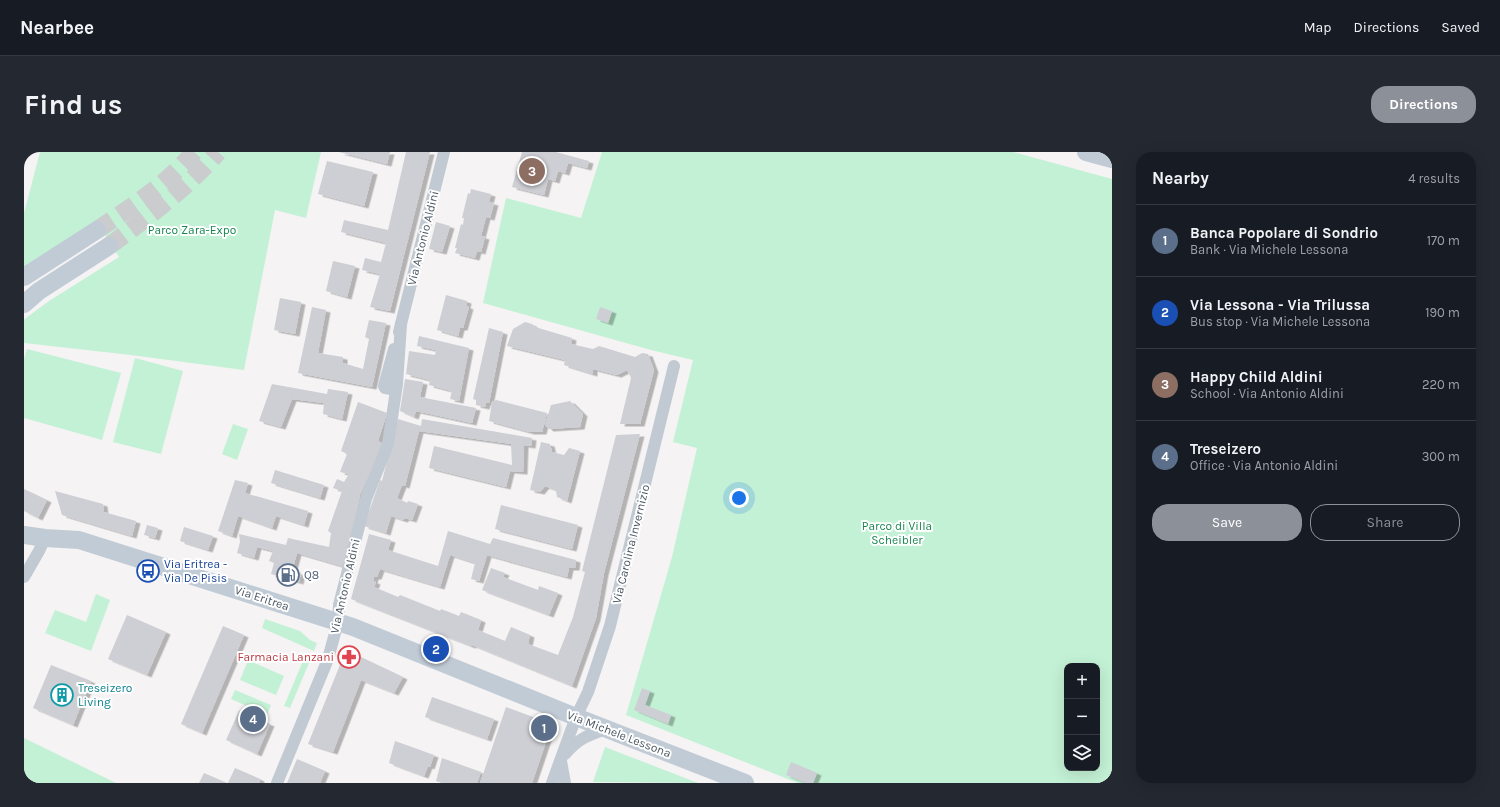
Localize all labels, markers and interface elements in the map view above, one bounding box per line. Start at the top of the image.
text: Nearbee [20,17,94,39]
text: Map [1304,19,1332,36]
text: Directions [1354,19,1419,36]
text: Saved [1441,19,1480,36]
button: Directions [1371,86,1476,123]
text: Find us [24,88,123,121]
pin: 3 [519,156,545,186]
text: Nearby [1152,168,1209,188]
text: 4 results [1408,171,1460,186]
street label: Via Antonio Aldini [404,189,442,287]
park label: Parco Zara-Expo [148,223,236,237]
text: Banca Popolare di Sondrio [1190,224,1378,242]
text: 1 [1163,233,1167,248]
text: 170 m [1427,233,1460,248]
text: Bank · Via Michele Lessona [1190,242,1348,257]
text: Via Lessona - Via Trilussa [1190,296,1370,314]
text: 2 [1161,305,1169,320]
text: 190 m [1425,305,1460,320]
text: Bus stop · Via Michele Lessona [1190,314,1370,329]
text: Happy Child Aldini [1190,368,1323,386]
text: 3 [1161,377,1169,392]
text: 220 m [1422,377,1460,392]
text: School · Via Antonio Aldini [1190,386,1344,401]
text: Treseizero [1190,440,1261,458]
text: 4 [1161,449,1169,464]
text: 300 m [1422,449,1460,464]
text: Office · Via Antonio Aldini [1190,458,1338,473]
street label: Via Carolina Invernizio [609,483,653,605]
your location [729,488,749,508]
button: Save [1152,504,1302,541]
button: Share [1310,504,1460,541]
park label: Parco di Villa Scheibler [862,519,932,547]
street label: Via Antonio Aldini [327,537,363,635]
place label: Via Eritrea - Via De Pisis [164,557,227,585]
bus stop icon: Via Eritrea - Via De Pisis [135,558,161,584]
fuel station icon: Q8 [275,562,301,588]
place label: Q8 [304,568,319,582]
street label: Via Eritrea [233,583,291,613]
pin: 2 [423,634,449,664]
pharmacy icon: Farmacia Lanzani [336,644,362,670]
place label: Farmacia Lanzani [237,650,334,664]
map controls [1064,663,1100,771]
button: + [1064,663,1100,699]
place label: Treseizero Living [78,681,132,709]
building icon: Treseizero Living [49,682,75,708]
button: − [1064,699,1100,735]
pin: 4 [240,704,266,734]
street label: Via Michele Lessona [565,708,673,760]
pin: 1 [531,713,557,743]
button: layers [1064,735,1100,771]

